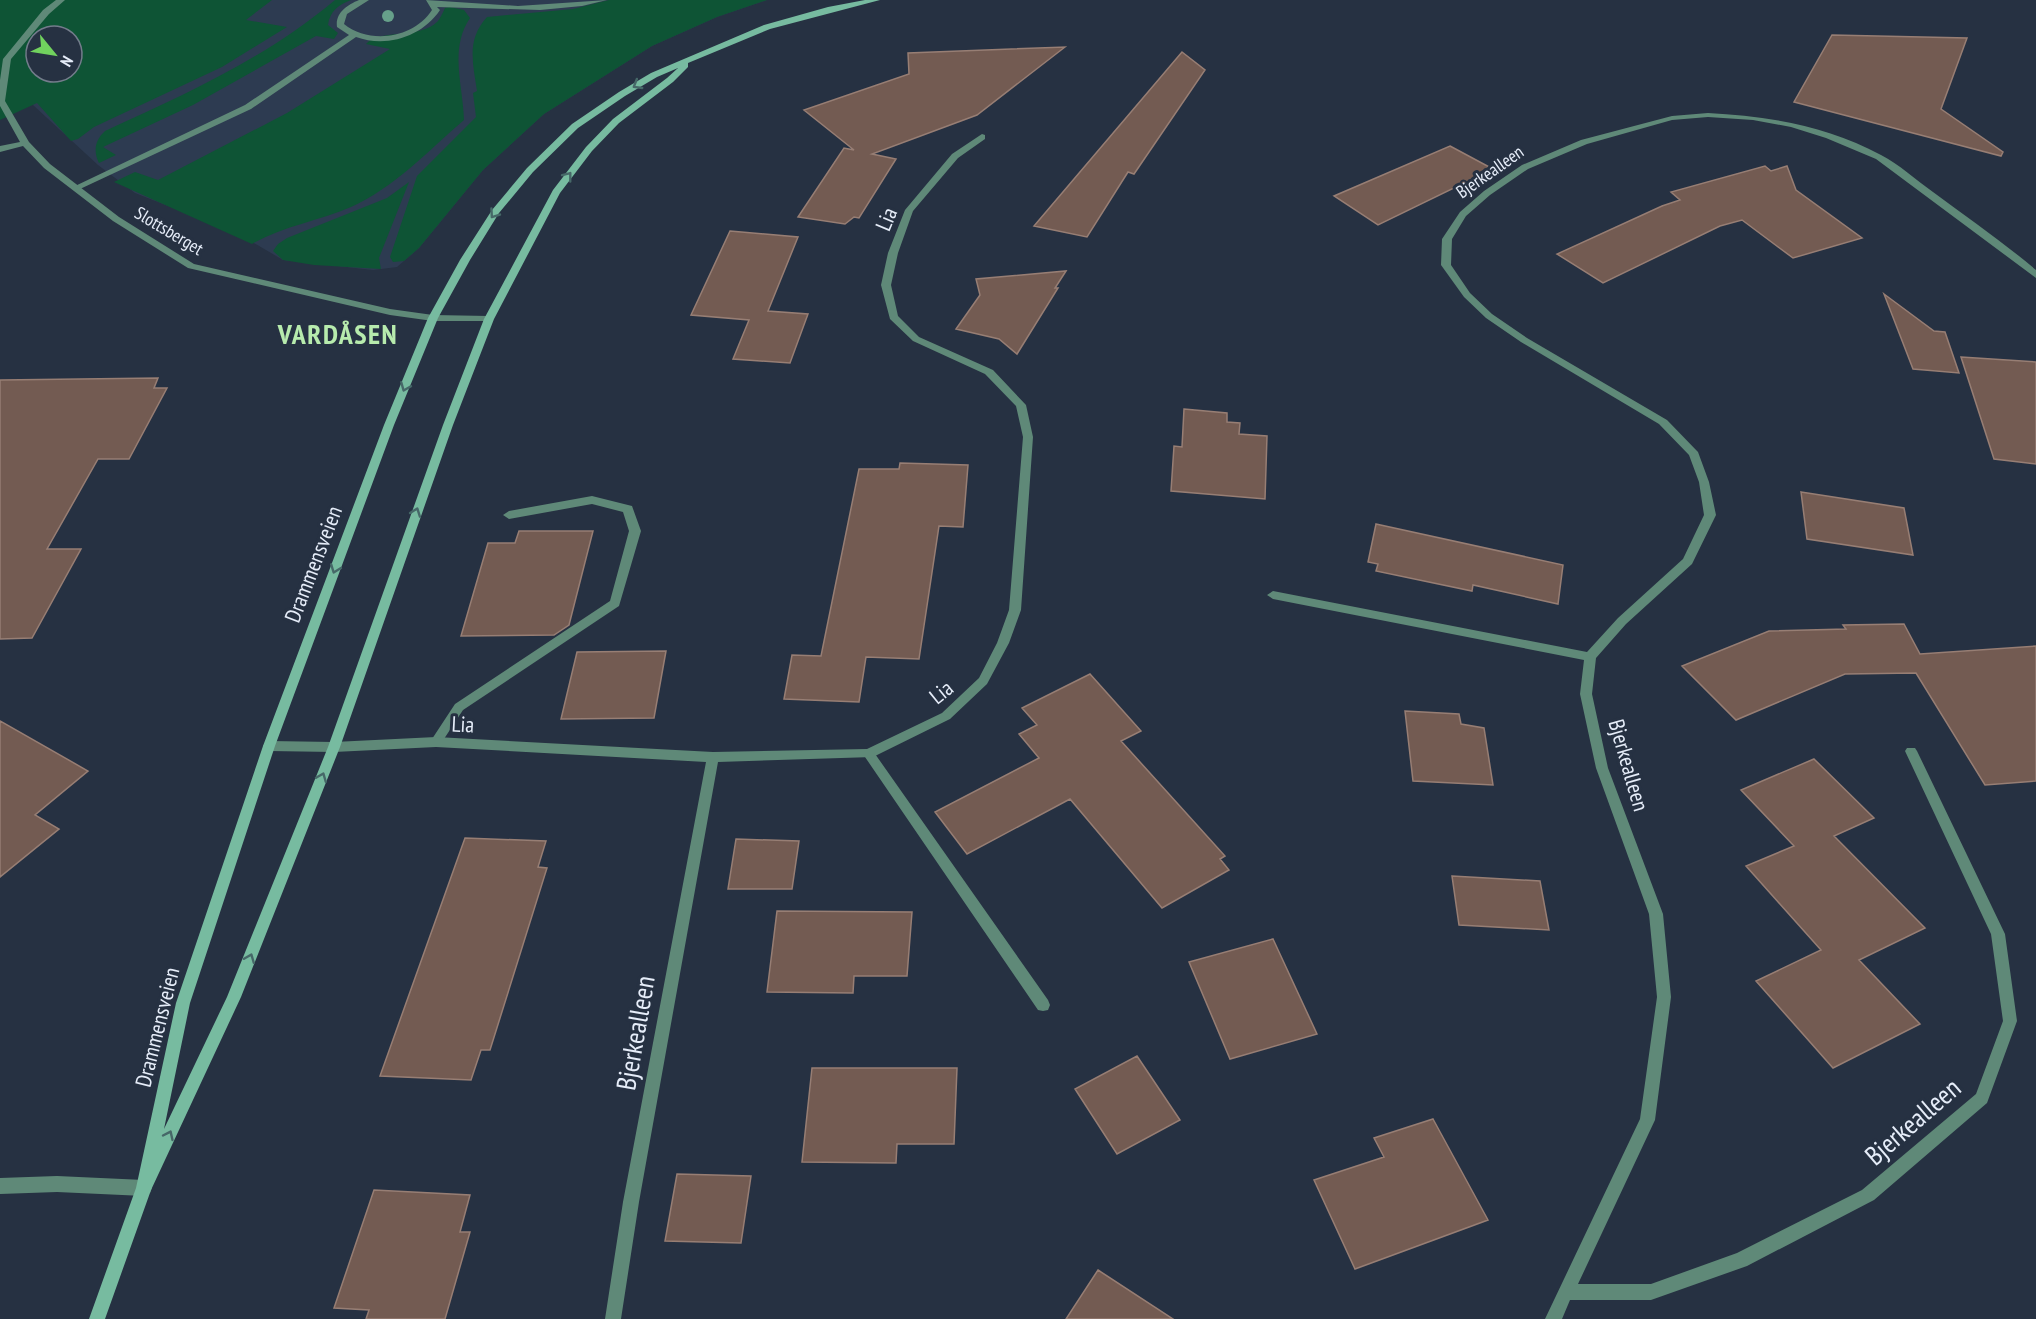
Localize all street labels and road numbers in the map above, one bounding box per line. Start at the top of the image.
street label: Bjerkealleen [1452,140,1528,203]
street label: Slottsberget [131,201,208,260]
street label: Lia [869,203,903,235]
street label: Drammensveien [278,502,348,626]
street label: Lia [923,674,959,710]
street label: Lia [451,709,475,739]
street label: Bjerkealleen [1603,716,1655,814]
street label: Drammensveien [129,964,185,1090]
street label: Bjerkealleen [608,973,662,1093]
street label: Bjerkealleen [1858,1070,1967,1172]

